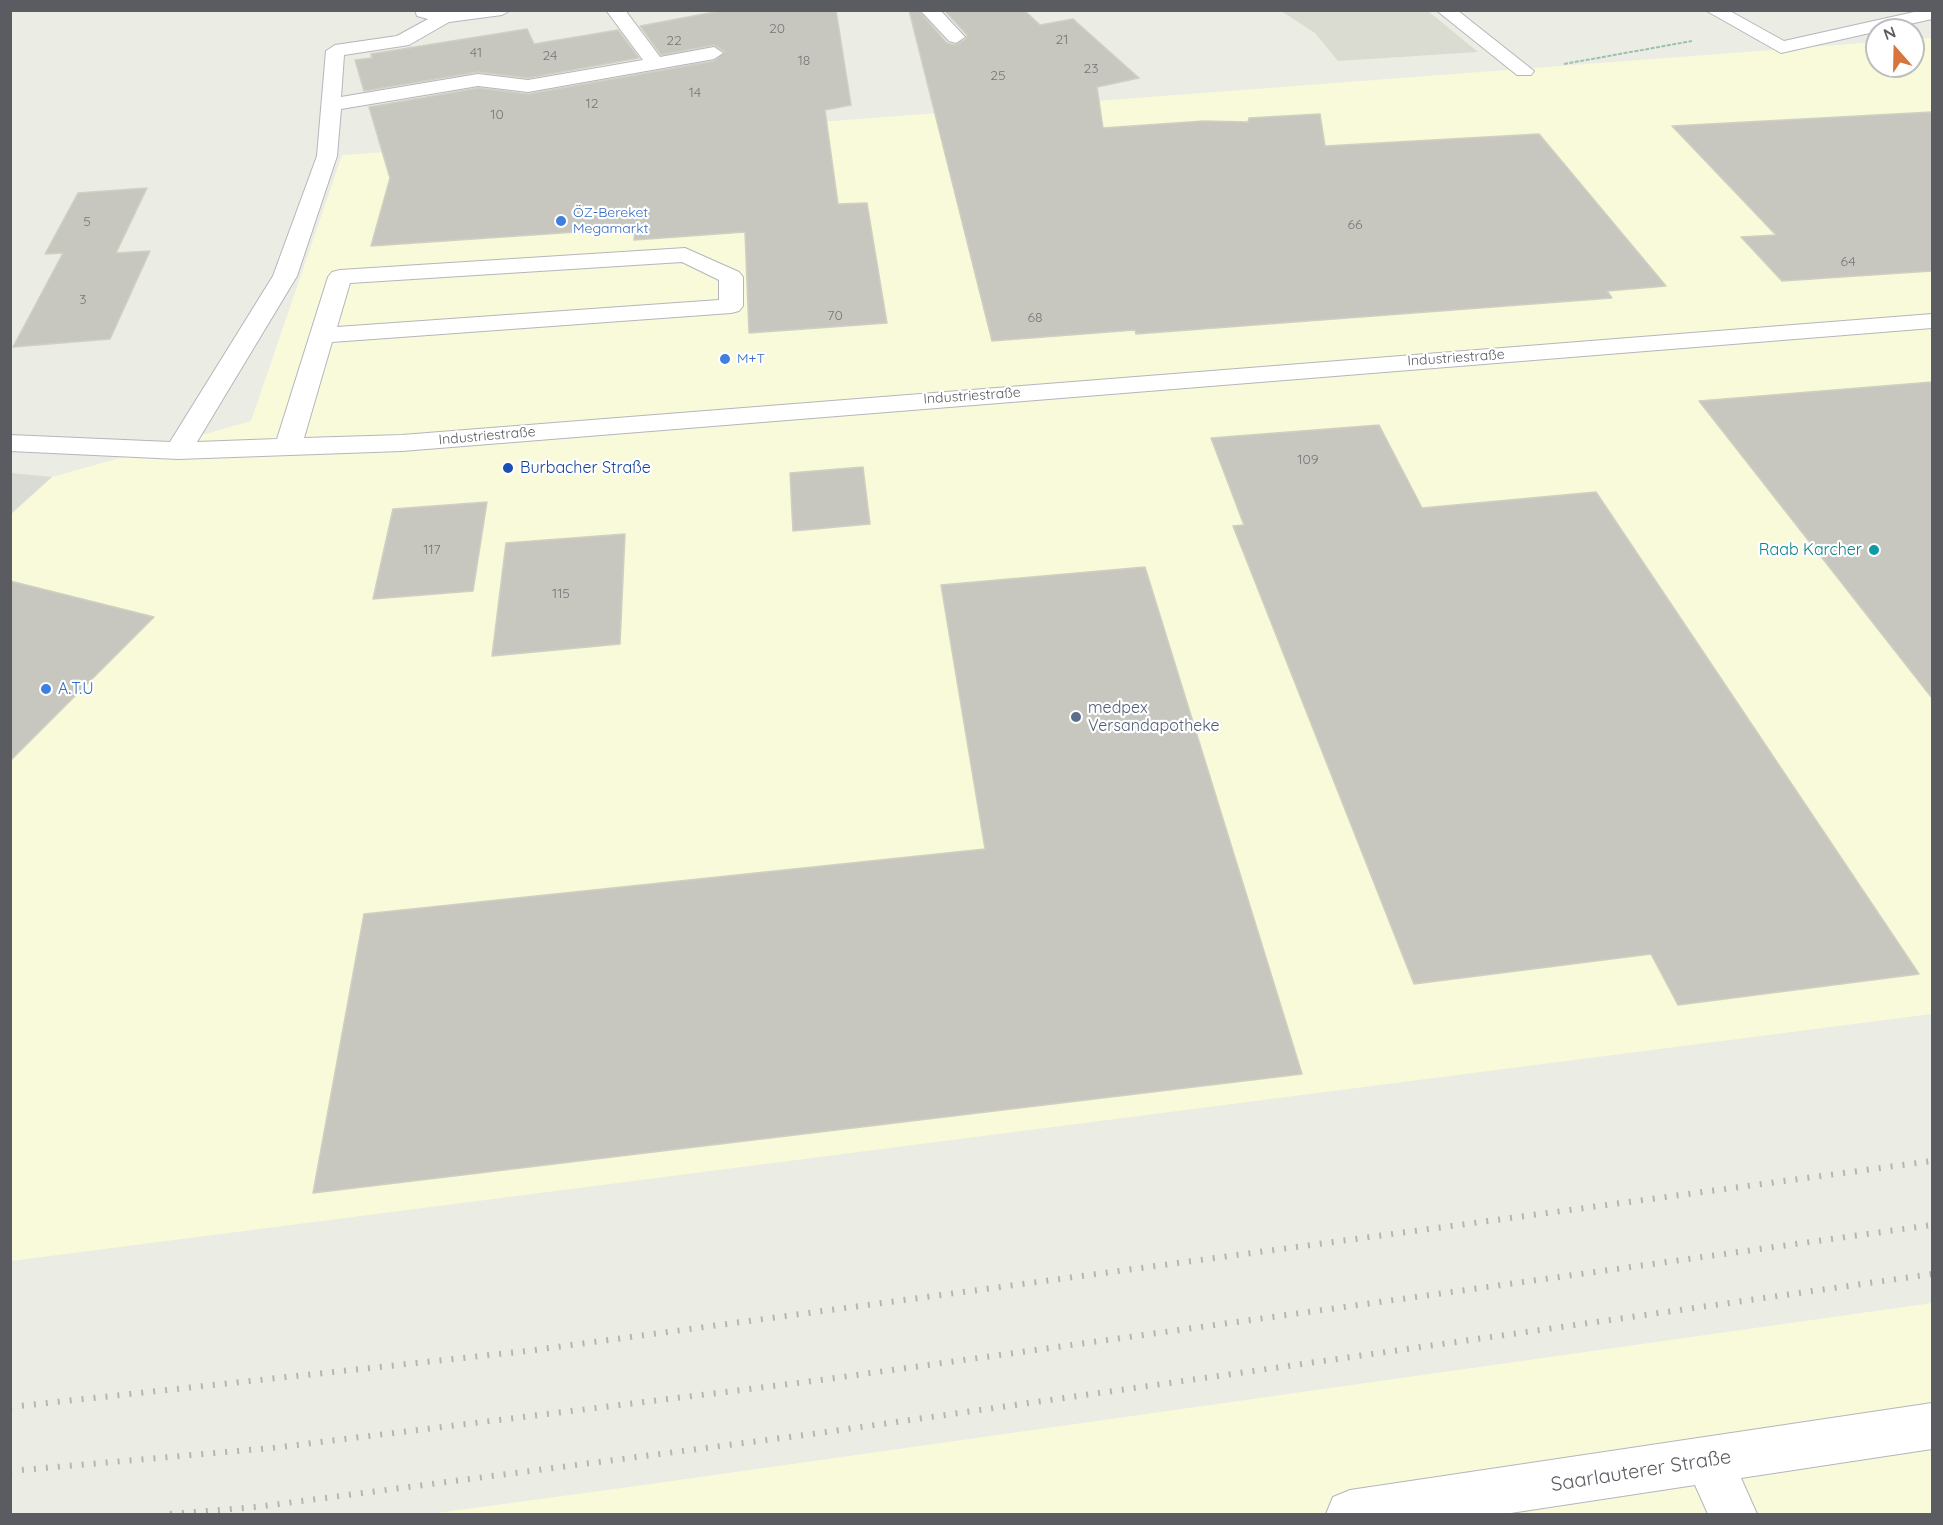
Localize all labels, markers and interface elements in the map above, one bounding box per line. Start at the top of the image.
north arrow [1865,18,1925,78]
house number: 20 [769,21,785,37]
text: N [1881,22,1898,44]
house number: 21 [1056,32,1068,48]
house number: 22 [666,33,682,49]
house number: 41 [470,45,482,61]
house number: 24 [543,48,557,64]
house number: 18 [798,53,810,69]
house number: 23 [1083,61,1099,77]
house number: 25 [990,68,1006,84]
house number: 14 [689,85,701,101]
house number: 12 [586,96,598,112]
house number: 10 [490,107,504,123]
place label: ÖZ-Bereket Megamarkt [573,205,648,238]
house number: 5 [83,214,91,230]
marker: ÖZ-Bereket Megamarkt [554,214,568,228]
house number: 66 [1347,217,1363,233]
house number: 64 [1840,254,1856,270]
house number: 3 [79,292,87,308]
house number: 70 [827,308,843,324]
house number: 68 [1027,310,1043,326]
street label: Industriestraße [1407,346,1505,370]
place label: M+T [737,351,765,367]
marker: M+T [718,352,732,366]
street label: Industriestraße [923,384,1021,408]
street label: Industriestraße [438,423,536,449]
house number: 109 [1297,452,1319,468]
place label: Burbacher Straße [520,458,651,478]
marker: Burbacher Straße [501,461,515,475]
place label: Raab Karcher [1759,540,1862,560]
house number: 117 [423,542,441,558]
marker: Raab Karcher [1867,543,1881,557]
house number: 115 [552,586,570,602]
place label: A.T.U [58,679,94,699]
marker: A.T.U [39,682,53,696]
place label: medpex Versandapotheke [1088,698,1220,736]
marker: medpex Versandapotheke [1069,710,1083,724]
street label: Saarlauterer Straße [1549,1445,1733,1497]

